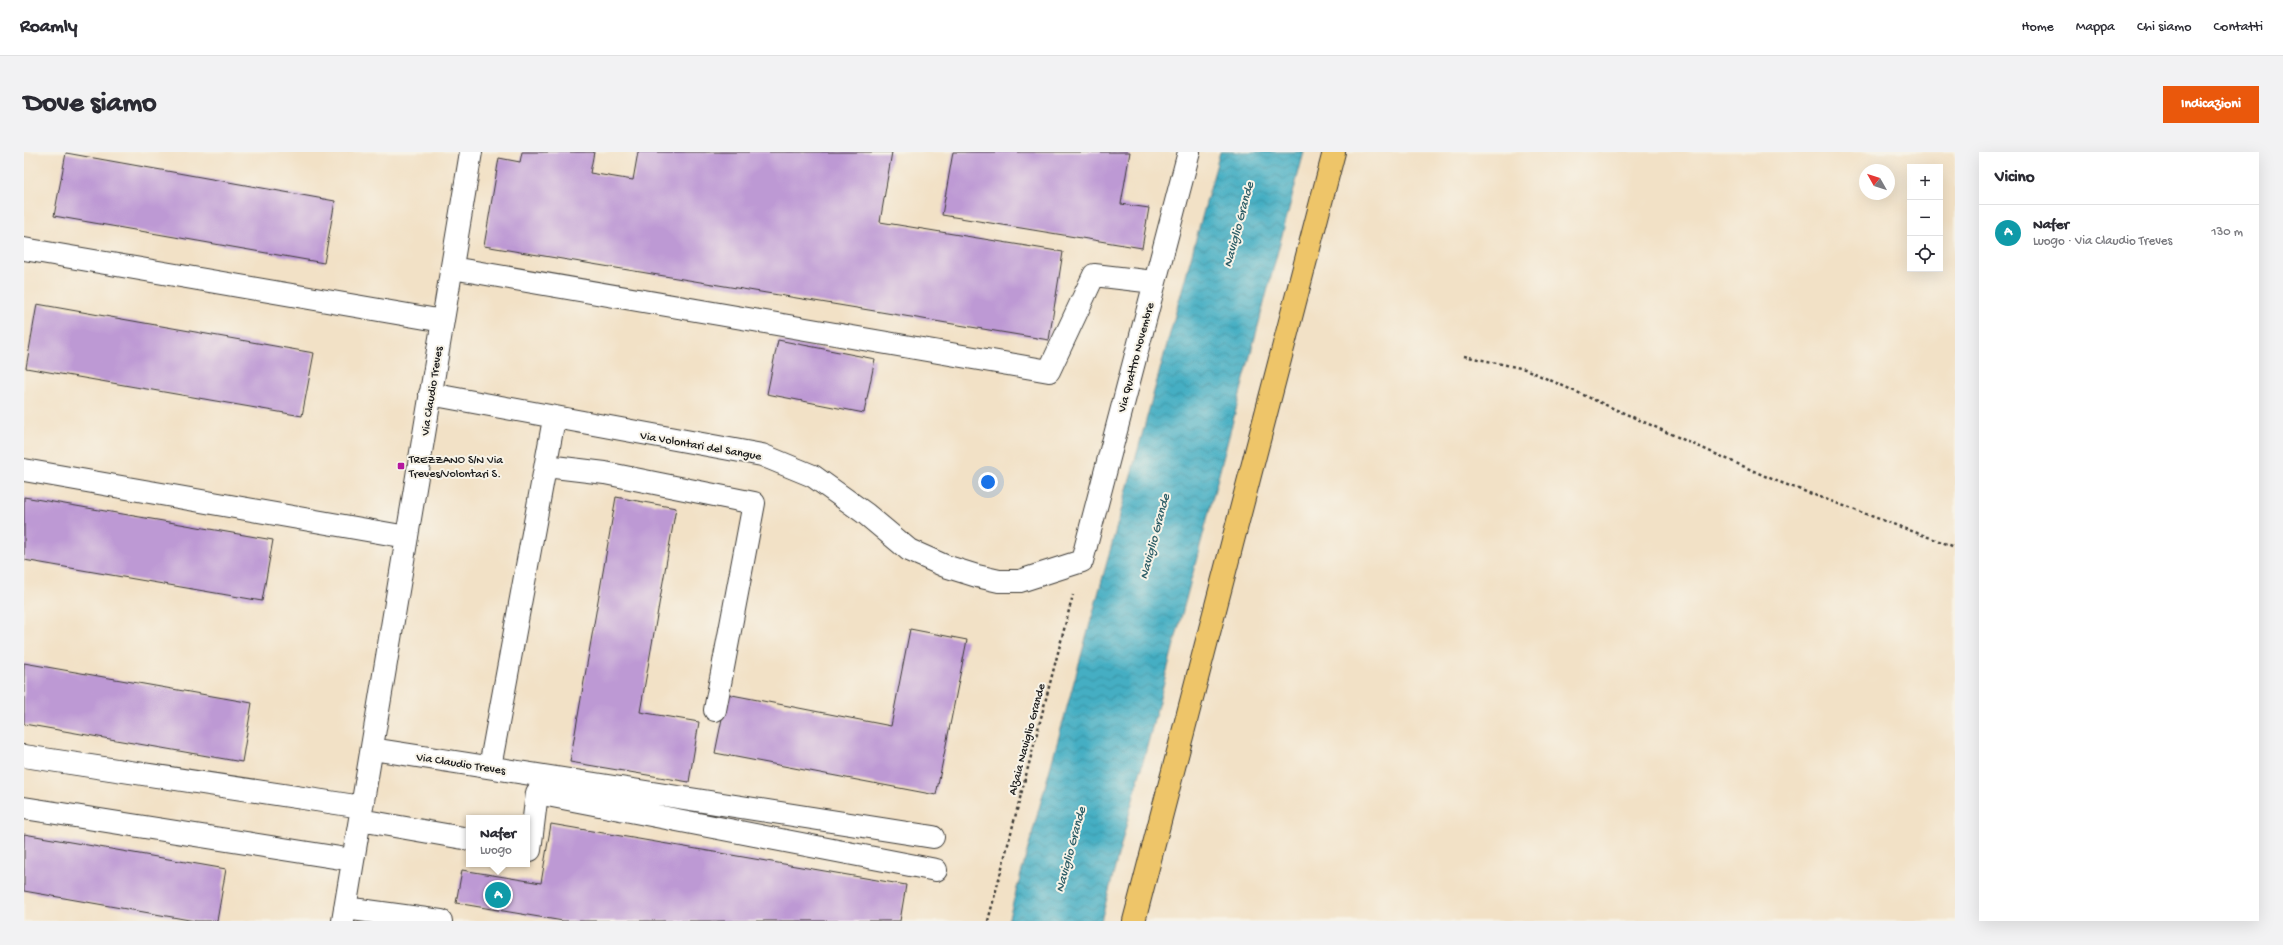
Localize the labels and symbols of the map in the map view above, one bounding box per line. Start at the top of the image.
north arrow [1859,164,1895,200]
water label: Naviglio Grande [1221,179,1258,269]
street label: Via Quattro Novembre [1115,300,1159,415]
street label: Via Claudio Treves [419,345,447,438]
street label: Via Volontari del Sangue [638,429,763,465]
place label: TREZZANO S/N Via Treves/Volontari S. [408,454,503,482]
marker: TREZZANO S/N Via Treves/Volontari S. [396,461,406,471]
your location [978,472,998,492]
water label: Naviglio Grande [1137,491,1174,581]
street label: Alzaia Naviglio Grande [1006,682,1050,797]
street label: Via Claudio Treves [414,751,507,779]
water label: Naviglio Grande [1053,804,1090,894]
pin: A [485,880,511,910]

